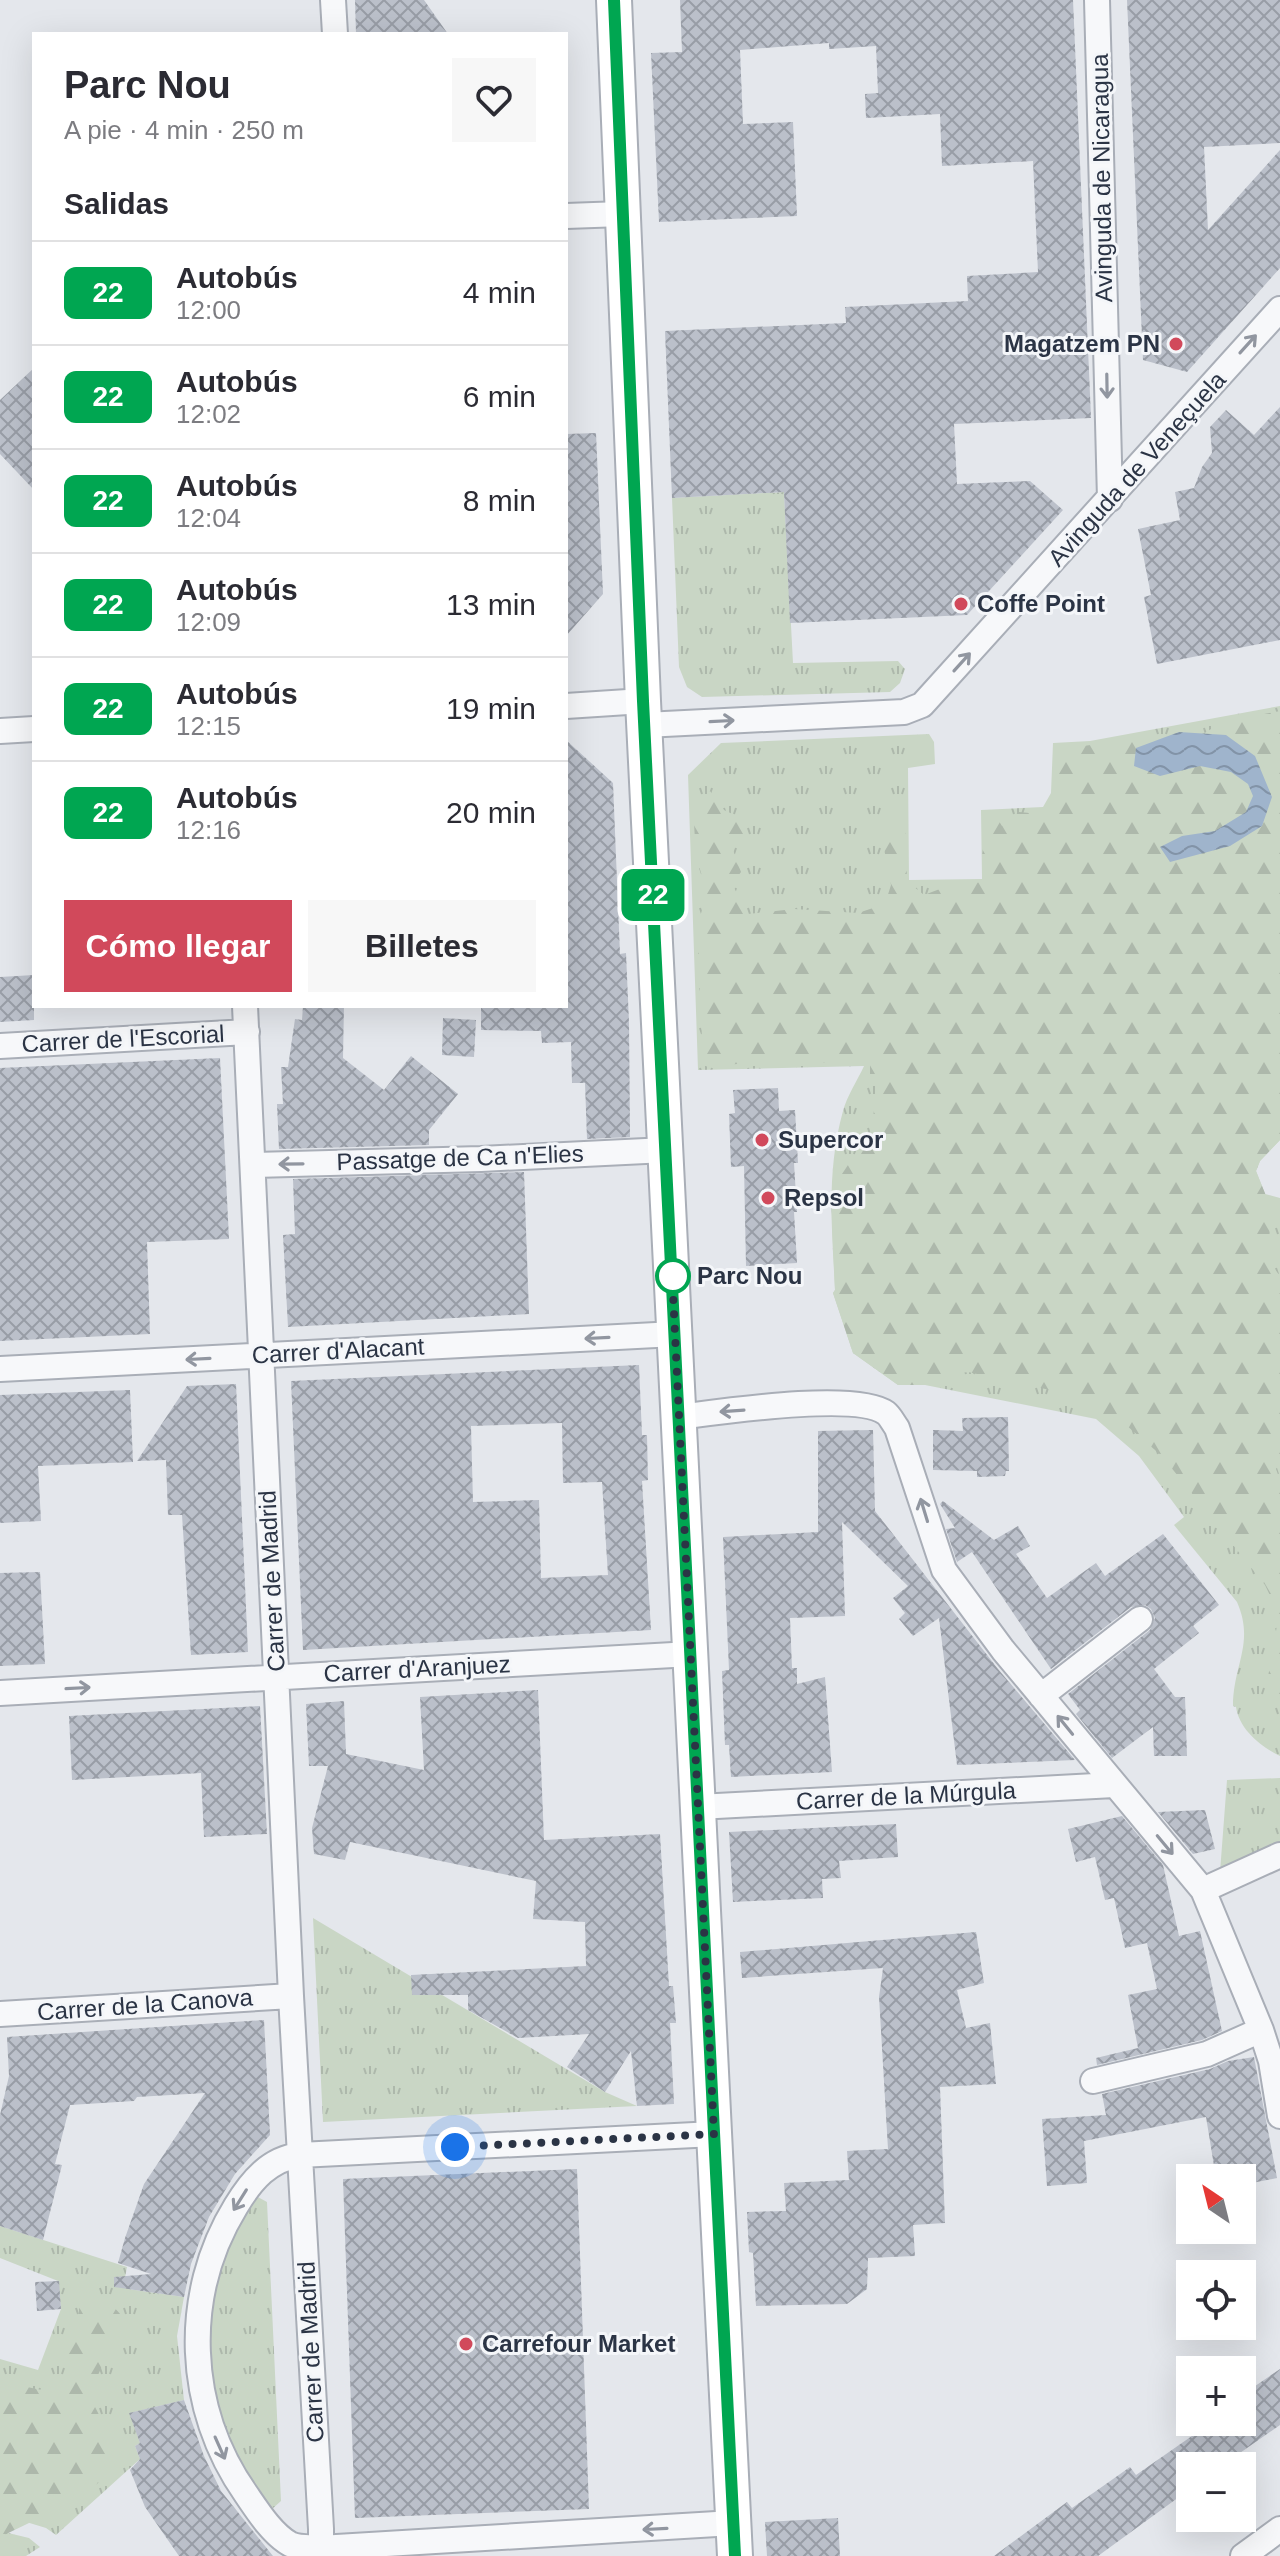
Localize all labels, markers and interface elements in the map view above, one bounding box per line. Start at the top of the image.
street label: Avinguda de Nicaragua [1086,53,1117,303]
button: heart [452,58,536,142]
text: Parc Nou [64,64,231,106]
text: A pie · 4 min · 250 m [64,115,304,145]
text: Salidas [64,187,169,220]
text: Autobús [176,261,298,294]
text: 4 min [463,276,536,309]
text: 22 [92,277,124,308]
text: 12:00 [176,295,241,325]
place label: Magatzem PN [1004,330,1160,357]
one-way arrow [1239,334,1258,354]
marker: Magatzem PN [1167,335,1185,353]
text: Autobús [176,365,298,398]
street label: Avinguda de Veneçuela [1042,366,1231,571]
one-way arrow [1100,372,1115,399]
text: 6 min [463,380,536,413]
text: 22 [92,381,124,412]
text: 12:02 [176,399,241,429]
text: Autobús [176,469,298,502]
text: 8 min [463,484,536,517]
text: 22 [92,485,124,516]
text: 12:04 [176,503,241,533]
text: Autobús [176,573,298,606]
text: 13 min [446,588,536,621]
text: 22 [92,589,124,620]
place label: Coffe Point [977,590,1105,617]
marker: Coffe Point [952,595,970,613]
text: 12:09 [176,607,241,637]
one-way arrow [952,652,971,672]
text: Autobús [176,677,298,710]
text: 19 min [446,692,536,725]
text: 22 [92,693,124,724]
text: 12:15 [176,711,241,741]
one-way arrow [708,713,735,728]
text: Autobús [176,781,298,814]
text: 20 min [446,796,536,829]
text: 22 [92,797,124,828]
text: 12:16 [176,815,241,845]
line badge: 22 [617,869,689,921]
text: 22 [637,879,669,910]
button: Cómo llegar [64,900,292,992]
button: Billetes [308,900,536,992]
street label: Carrer de l'Escorial [21,1020,225,1057]
place label: Supercor [778,1126,883,1153]
marker: Supercor [753,1131,771,1149]
street label: Passatge de Ca n'Elies [336,1140,584,1175]
one-way arrow [278,1156,305,1172]
place label: Repsol [784,1184,864,1211]
marker: Repsol [759,1189,777,1207]
marker: Parc Nou [656,1259,690,1293]
place label: Parc Nou [697,1262,802,1289]
one-way arrow [584,1331,611,1346]
street label: Carrer d'Alacant [251,1332,425,1369]
one-way arrow [185,1351,212,1366]
one-way arrow [719,1404,746,1419]
street label: Carrer de Madrid [253,1490,290,1672]
one-way arrow [916,1497,931,1523]
street label: Carrer d'Aranjuez [323,1650,511,1687]
one-way arrow [64,1680,91,1695]
one-way arrow [1056,1715,1074,1736]
street label: Carrer de la Múrgula [795,1776,1017,1815]
one-way arrow [1156,1834,1174,1854]
street label: Carrer de la Canova [36,1983,254,2026]
your location [435,2127,475,2167]
north arrow [1176,2164,1256,2244]
map controls [1176,2164,1256,2532]
one-way arrow [232,2188,248,2211]
button: locate [1176,2260,1256,2340]
street label: Carrer de Madrid [292,2261,329,2443]
place label: Carrefour Market [482,2330,675,2357]
marker: Carrefour Market [457,2335,475,2353]
button: + [1176,2356,1256,2436]
one-way arrow [213,2435,228,2460]
button: − [1176,2452,1256,2532]
one-way arrow [642,2522,669,2537]

